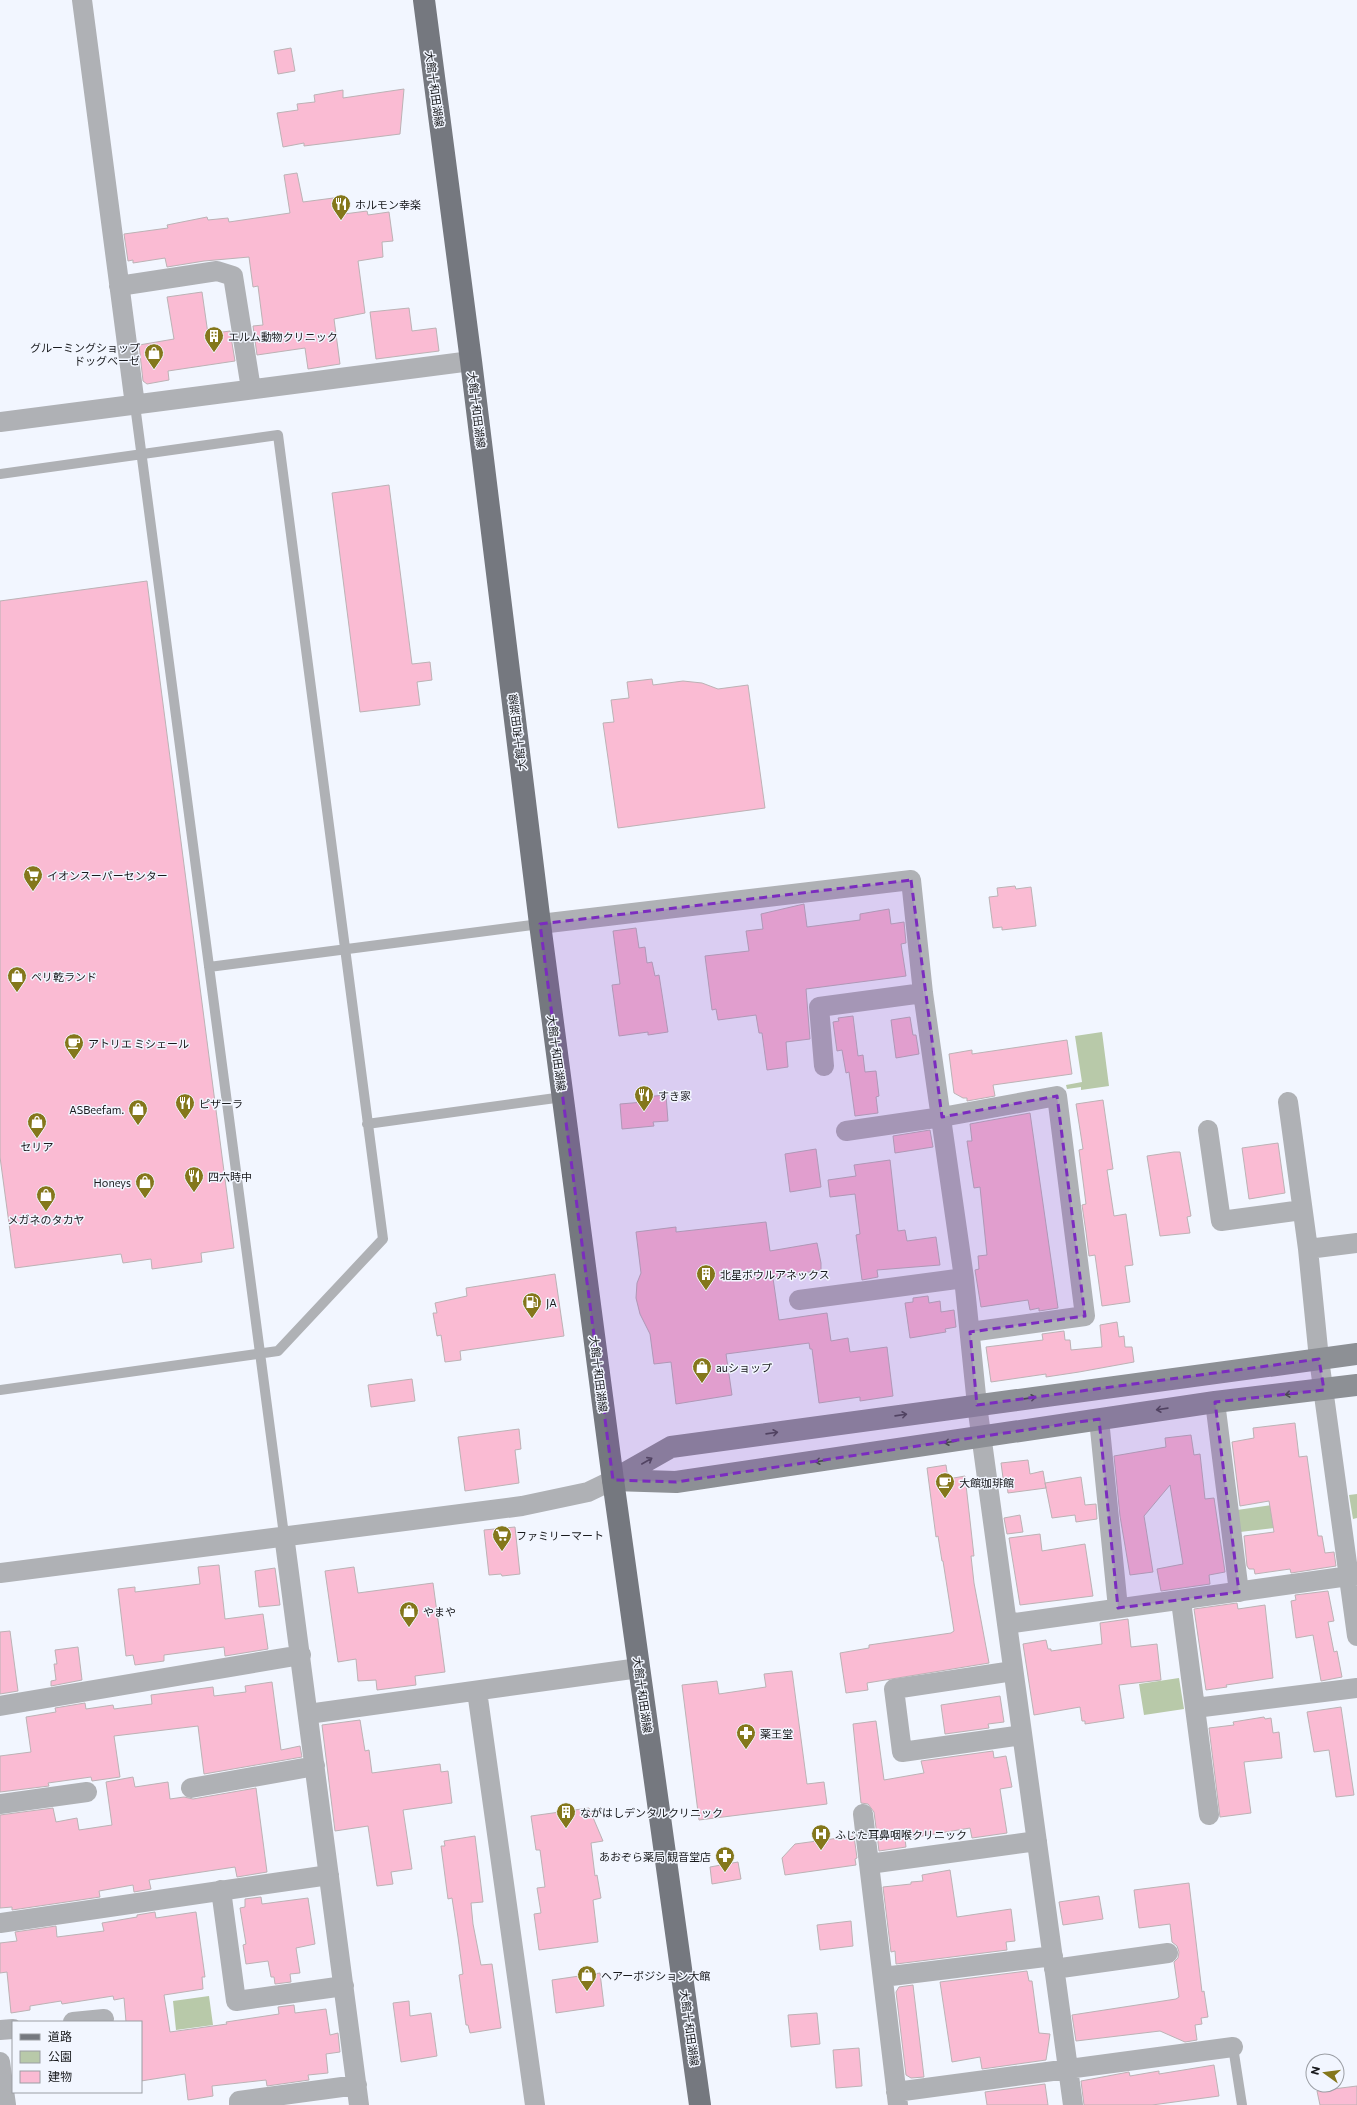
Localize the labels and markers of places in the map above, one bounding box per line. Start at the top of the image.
restaurant icon: ホルモン幸楽 [330,193,352,221]
place label: ホルモン幸楽 [355,198,421,211]
building icon: エルム動物クリニック [203,325,225,353]
place label: エルム動物クリニック [228,330,338,343]
place label: グルーミングショップ ドッグベーゼ [30,341,140,367]
shop icon: グルーミングショップ ドッグベーゼ [143,342,165,370]
supermarket icon: イオンスーパーセンター [22,864,44,892]
place label: イオンスーパーセンター [47,869,168,882]
shop icon: ペリ乾ランド [6,965,28,993]
place label: ペリ乾ランド [31,970,97,983]
cafe icon: アトリエ ミシェール [63,1032,85,1060]
place label: アトリエ ミシェール [88,1037,189,1050]
restaurant icon: すき家 [633,1084,655,1112]
place label: すき家 [658,1089,691,1102]
restaurant icon: ピザーラ [174,1092,196,1120]
place label: ピザーラ [199,1097,243,1110]
shop icon: ASBeefam. [127,1098,149,1126]
place label: ASBeefam. [69,1103,124,1116]
shop icon: セリア [26,1111,48,1139]
place label: セリア [21,1140,54,1153]
restaurant icon: 四六時中 [183,1165,205,1193]
place label: 四六時中 [208,1170,252,1183]
shop icon: Honeys [134,1171,156,1199]
place label: Honeys [94,1176,131,1189]
shop icon: メガネのタカヤ [35,1184,57,1212]
place label: メガネのタカヤ [8,1213,85,1226]
building icon: 北星ボウルアネックス [695,1263,717,1291]
place label: 北星ボウルアネックス [720,1268,830,1281]
fuel station icon: JA [521,1291,543,1319]
place label: JA [546,1296,557,1310]
shop icon: auショップ [691,1356,713,1384]
place label: auショップ [716,1361,772,1374]
cafe icon: 大館珈琲館 [934,1471,956,1499]
place label: 大館珈琲館 [959,1476,1014,1489]
supermarket icon: ファミリーマート [491,1524,513,1552]
place label: ファミリーマート [516,1529,604,1542]
shop icon: やまや [398,1600,420,1628]
place label: やまや [423,1605,456,1618]
pharmacy icon: 薬王堂 [735,1722,757,1750]
place label: 薬王堂 [760,1727,793,1740]
building icon: ながはしデンタルクリニック [555,1801,577,1829]
place label: ながはしデンタルクリニック [580,1806,723,1819]
hospital icon: ふじた耳鼻咽喉クリニック [810,1823,832,1851]
place label: ふじた耳鼻咽喉クリニック [835,1828,967,1841]
pharmacy icon: あおぞら薬局 観音堂店 [714,1845,736,1873]
place label: あおぞら薬局 観音堂店 [599,1850,711,1863]
shop icon: ヘアーポジション大館 [576,1964,598,1992]
place label: ヘアーポジション大館 [601,1969,710,1982]

